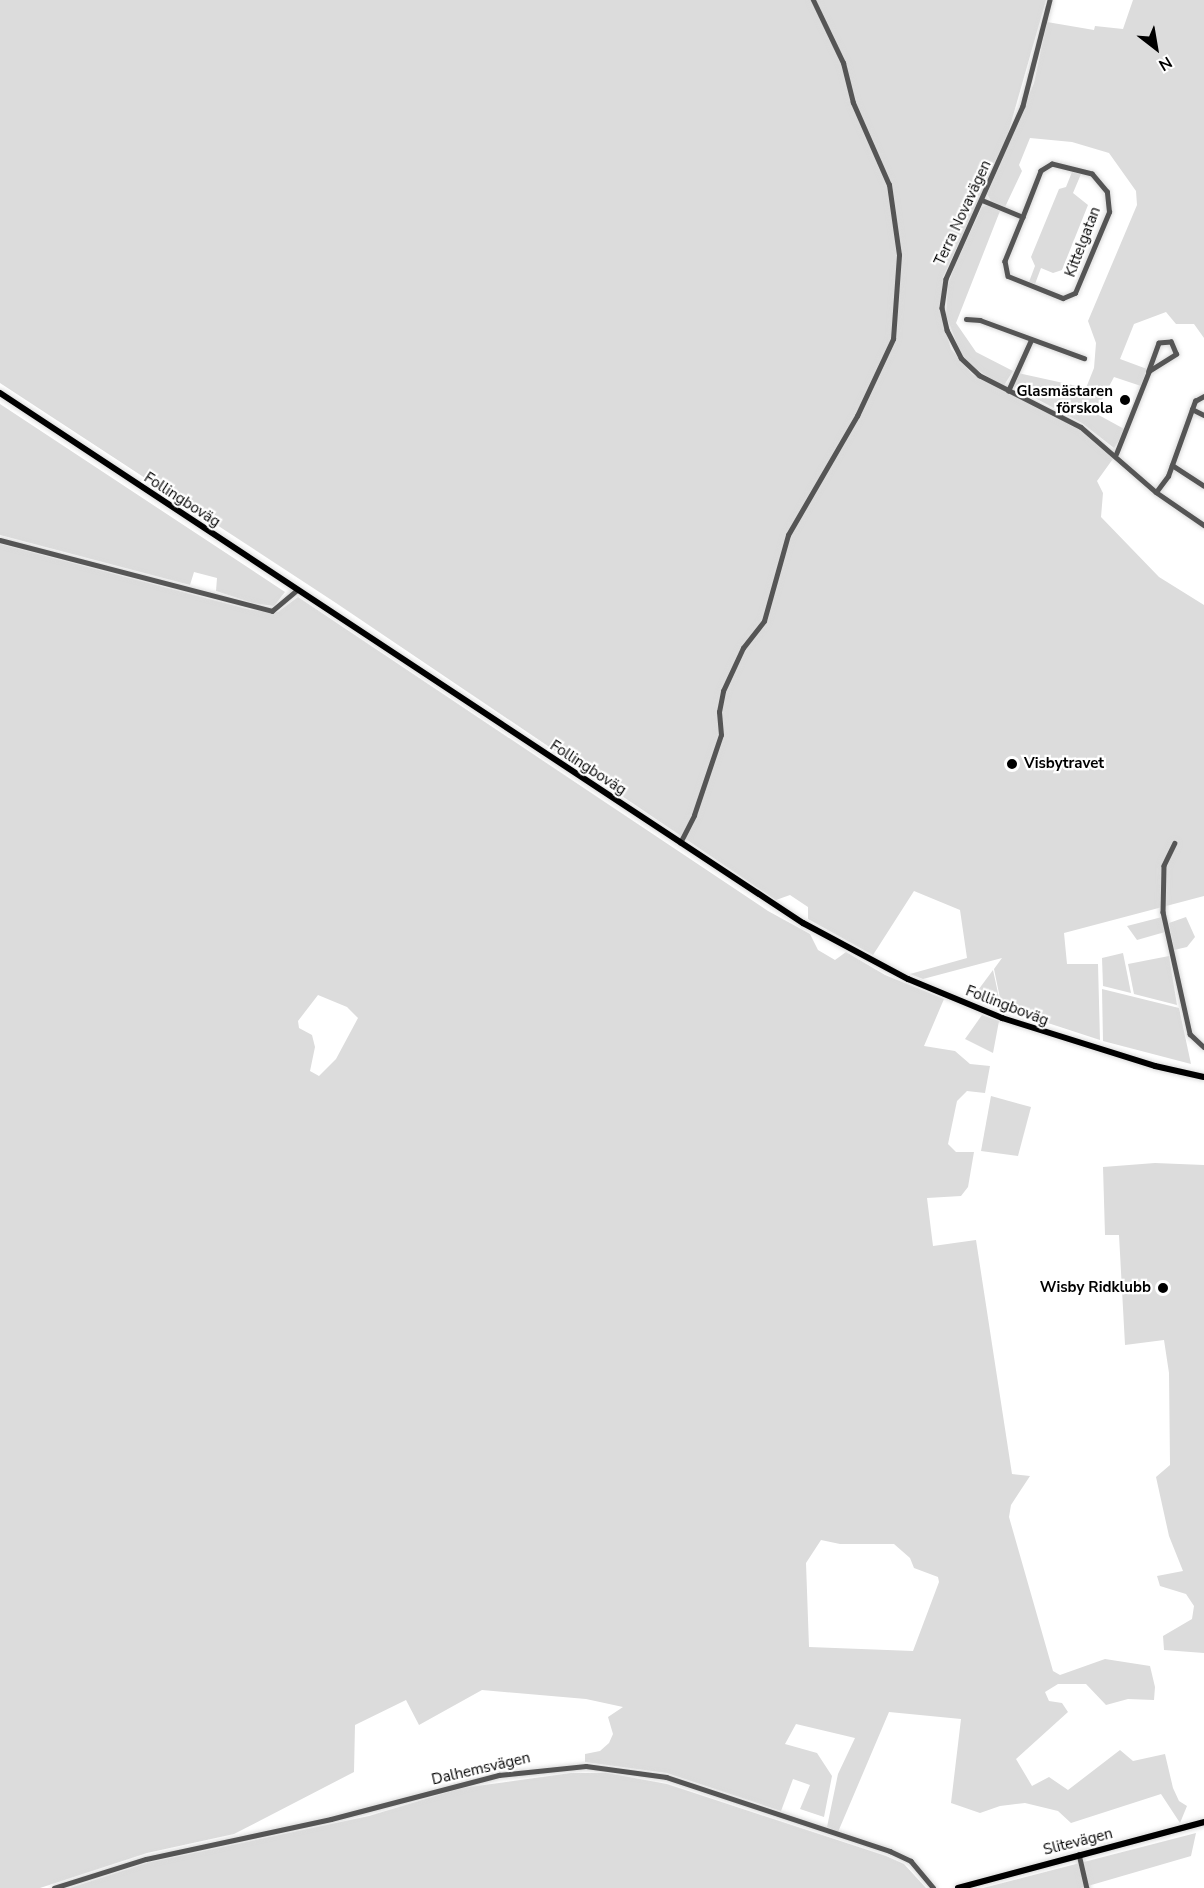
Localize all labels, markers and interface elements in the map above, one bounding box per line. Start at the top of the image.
north arrow [1126,18,1186,78]
text: N [1154,51,1176,76]
street label: Terra Novavägen [931,158,995,268]
street label: Kittelgatan [1061,204,1105,280]
place label: Glasmästaren förskola [1016,382,1113,417]
marker: Glasmästaren förskola [1118,393,1132,407]
street label: Follingboväg [141,469,223,531]
street label: Follingboväg [547,737,629,799]
place label: Visbytravet [1024,755,1104,773]
marker: Visbytravet [1005,757,1019,771]
street label: Follingboväg [963,982,1051,1030]
place label: Wisby Ridklubb [1040,1279,1151,1297]
marker: Wisby Ridklubb [1156,1281,1170,1295]
street label: Dalhemsvägen [430,1749,532,1789]
street label: Slitevägen [1041,1825,1115,1859]

